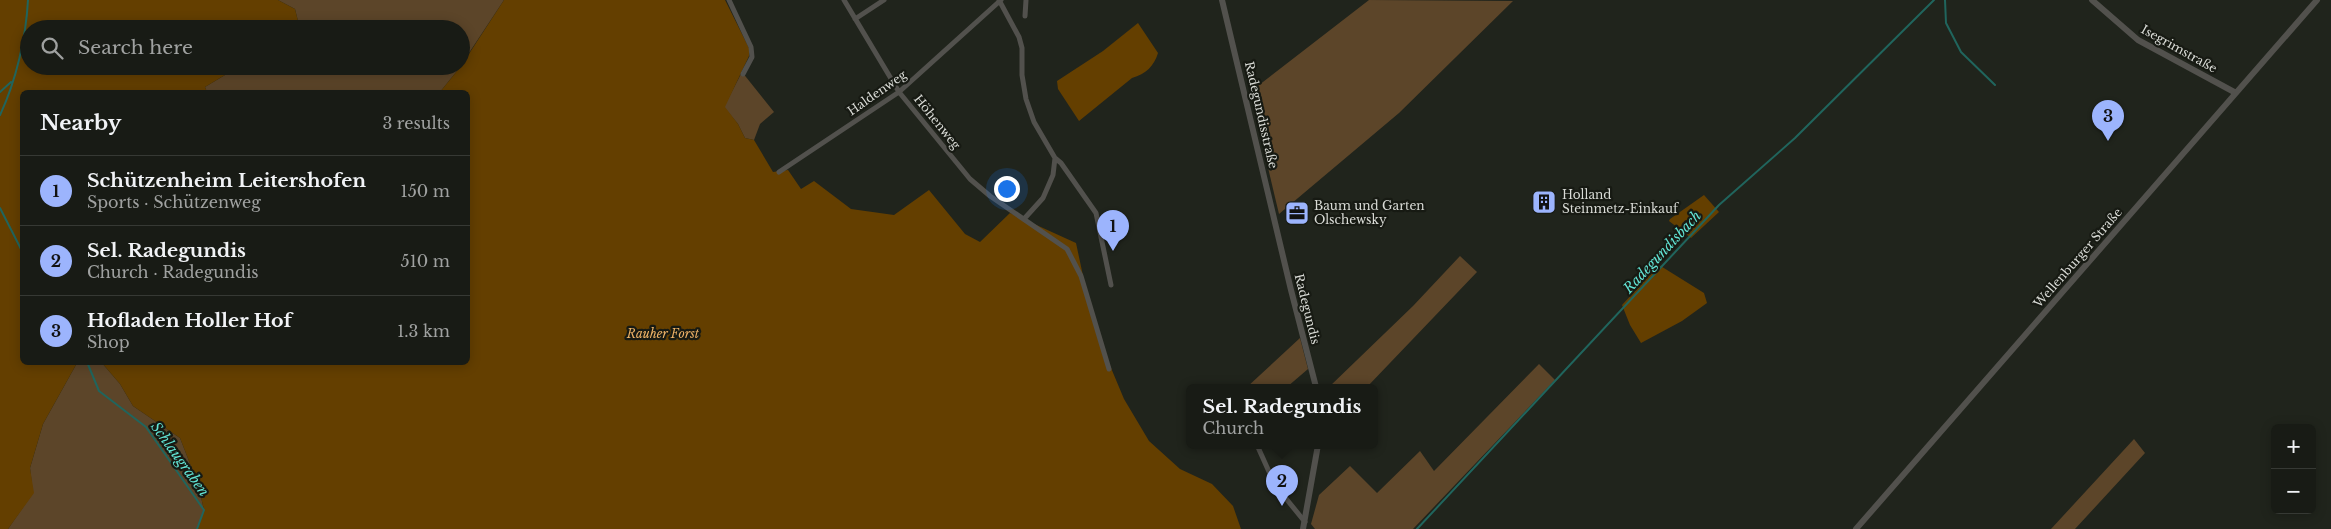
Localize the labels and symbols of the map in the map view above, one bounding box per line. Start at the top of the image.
street label: Isegrimstraße [2139,22,2220,76]
street label: Radegundisstraße [1242,60,1281,170]
street label: Haldenweg [844,66,910,118]
street label: Höhenweg [911,91,964,153]
pin: 3 [2092,100,2124,141]
your location [994,176,1020,202]
place label: Holland Steinmetz-Einkauf [1562,187,1680,216]
building icon: Holland Steinmetz-Einkauf [1531,189,1557,215]
place label: Baum und Garten Olschewsky [1314,198,1425,227]
office icon: Baum und Garten Olschewsky [1284,200,1310,226]
street label: Wellenburger Straße [2030,205,2125,311]
water label: Radegundisbach [1618,207,1705,298]
pin: 1 [1097,210,1129,251]
street label: Radegundis [1291,272,1323,346]
park label: Rauher Forst [626,326,700,341]
water label: Schlaugraben [147,418,213,500]
pin: 2 [1266,465,1298,506]

